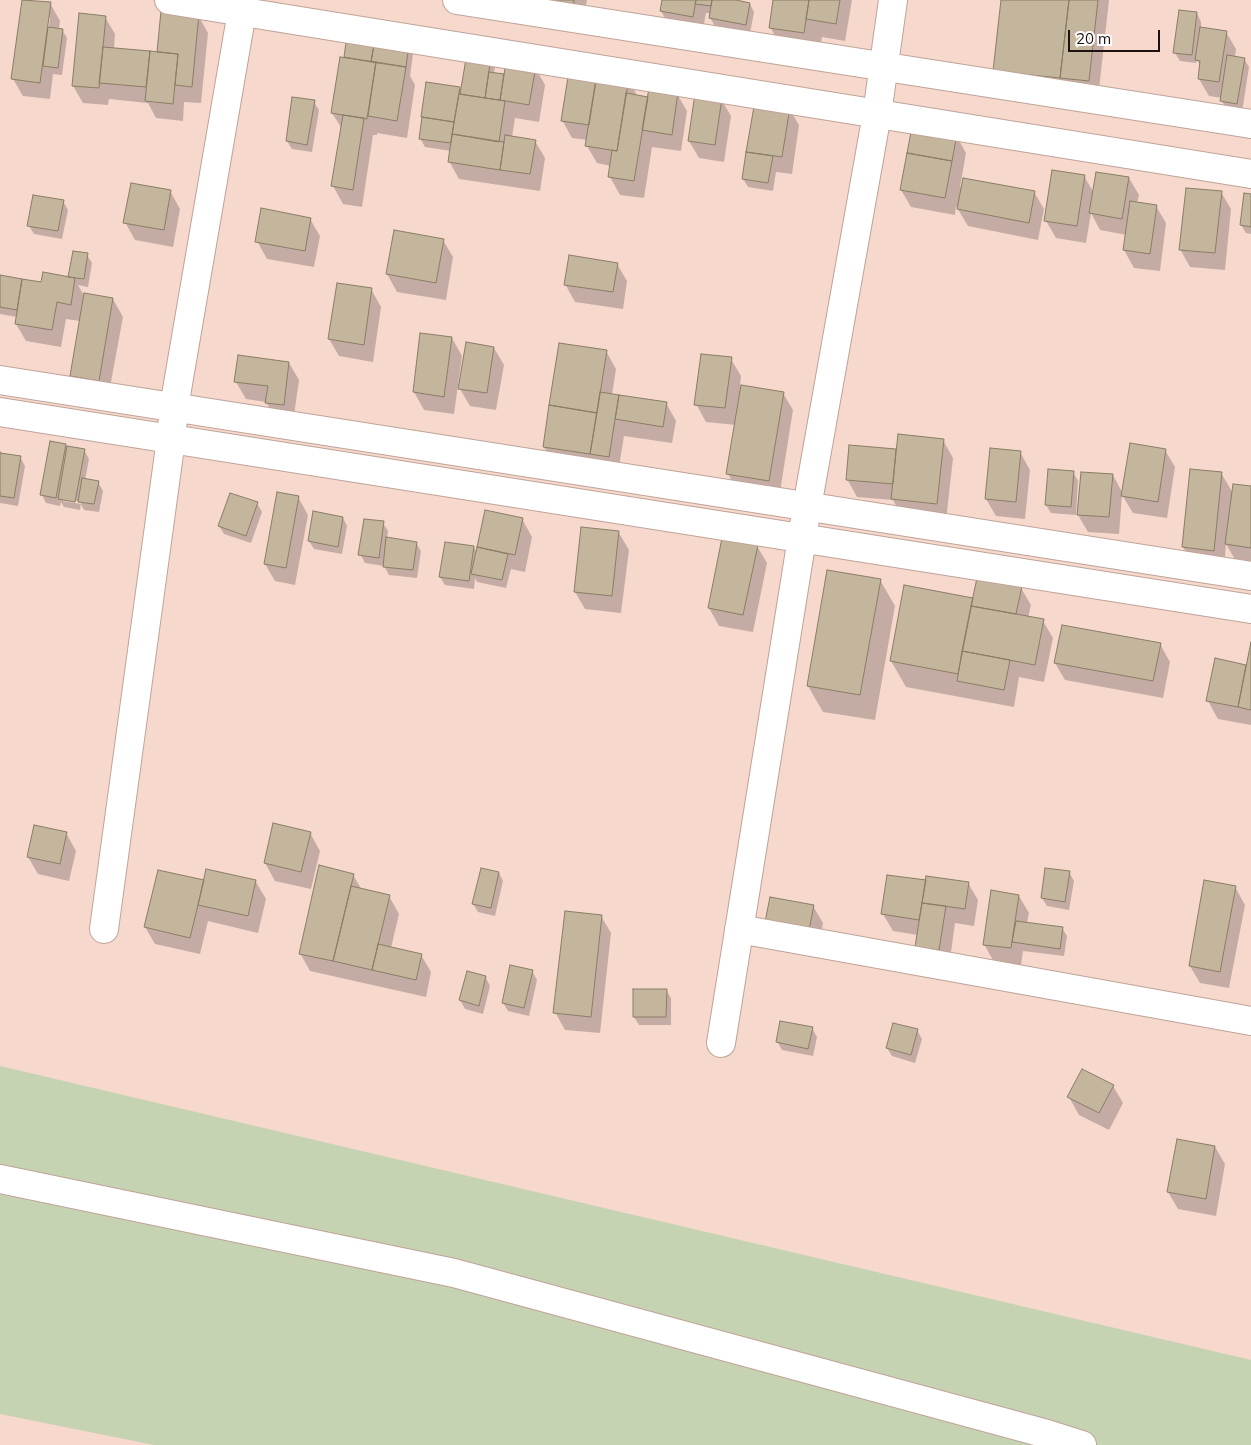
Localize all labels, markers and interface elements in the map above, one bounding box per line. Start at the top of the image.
scale bar [1071,20,1164,52]
text: 20 m [1076,29,1111,48]

